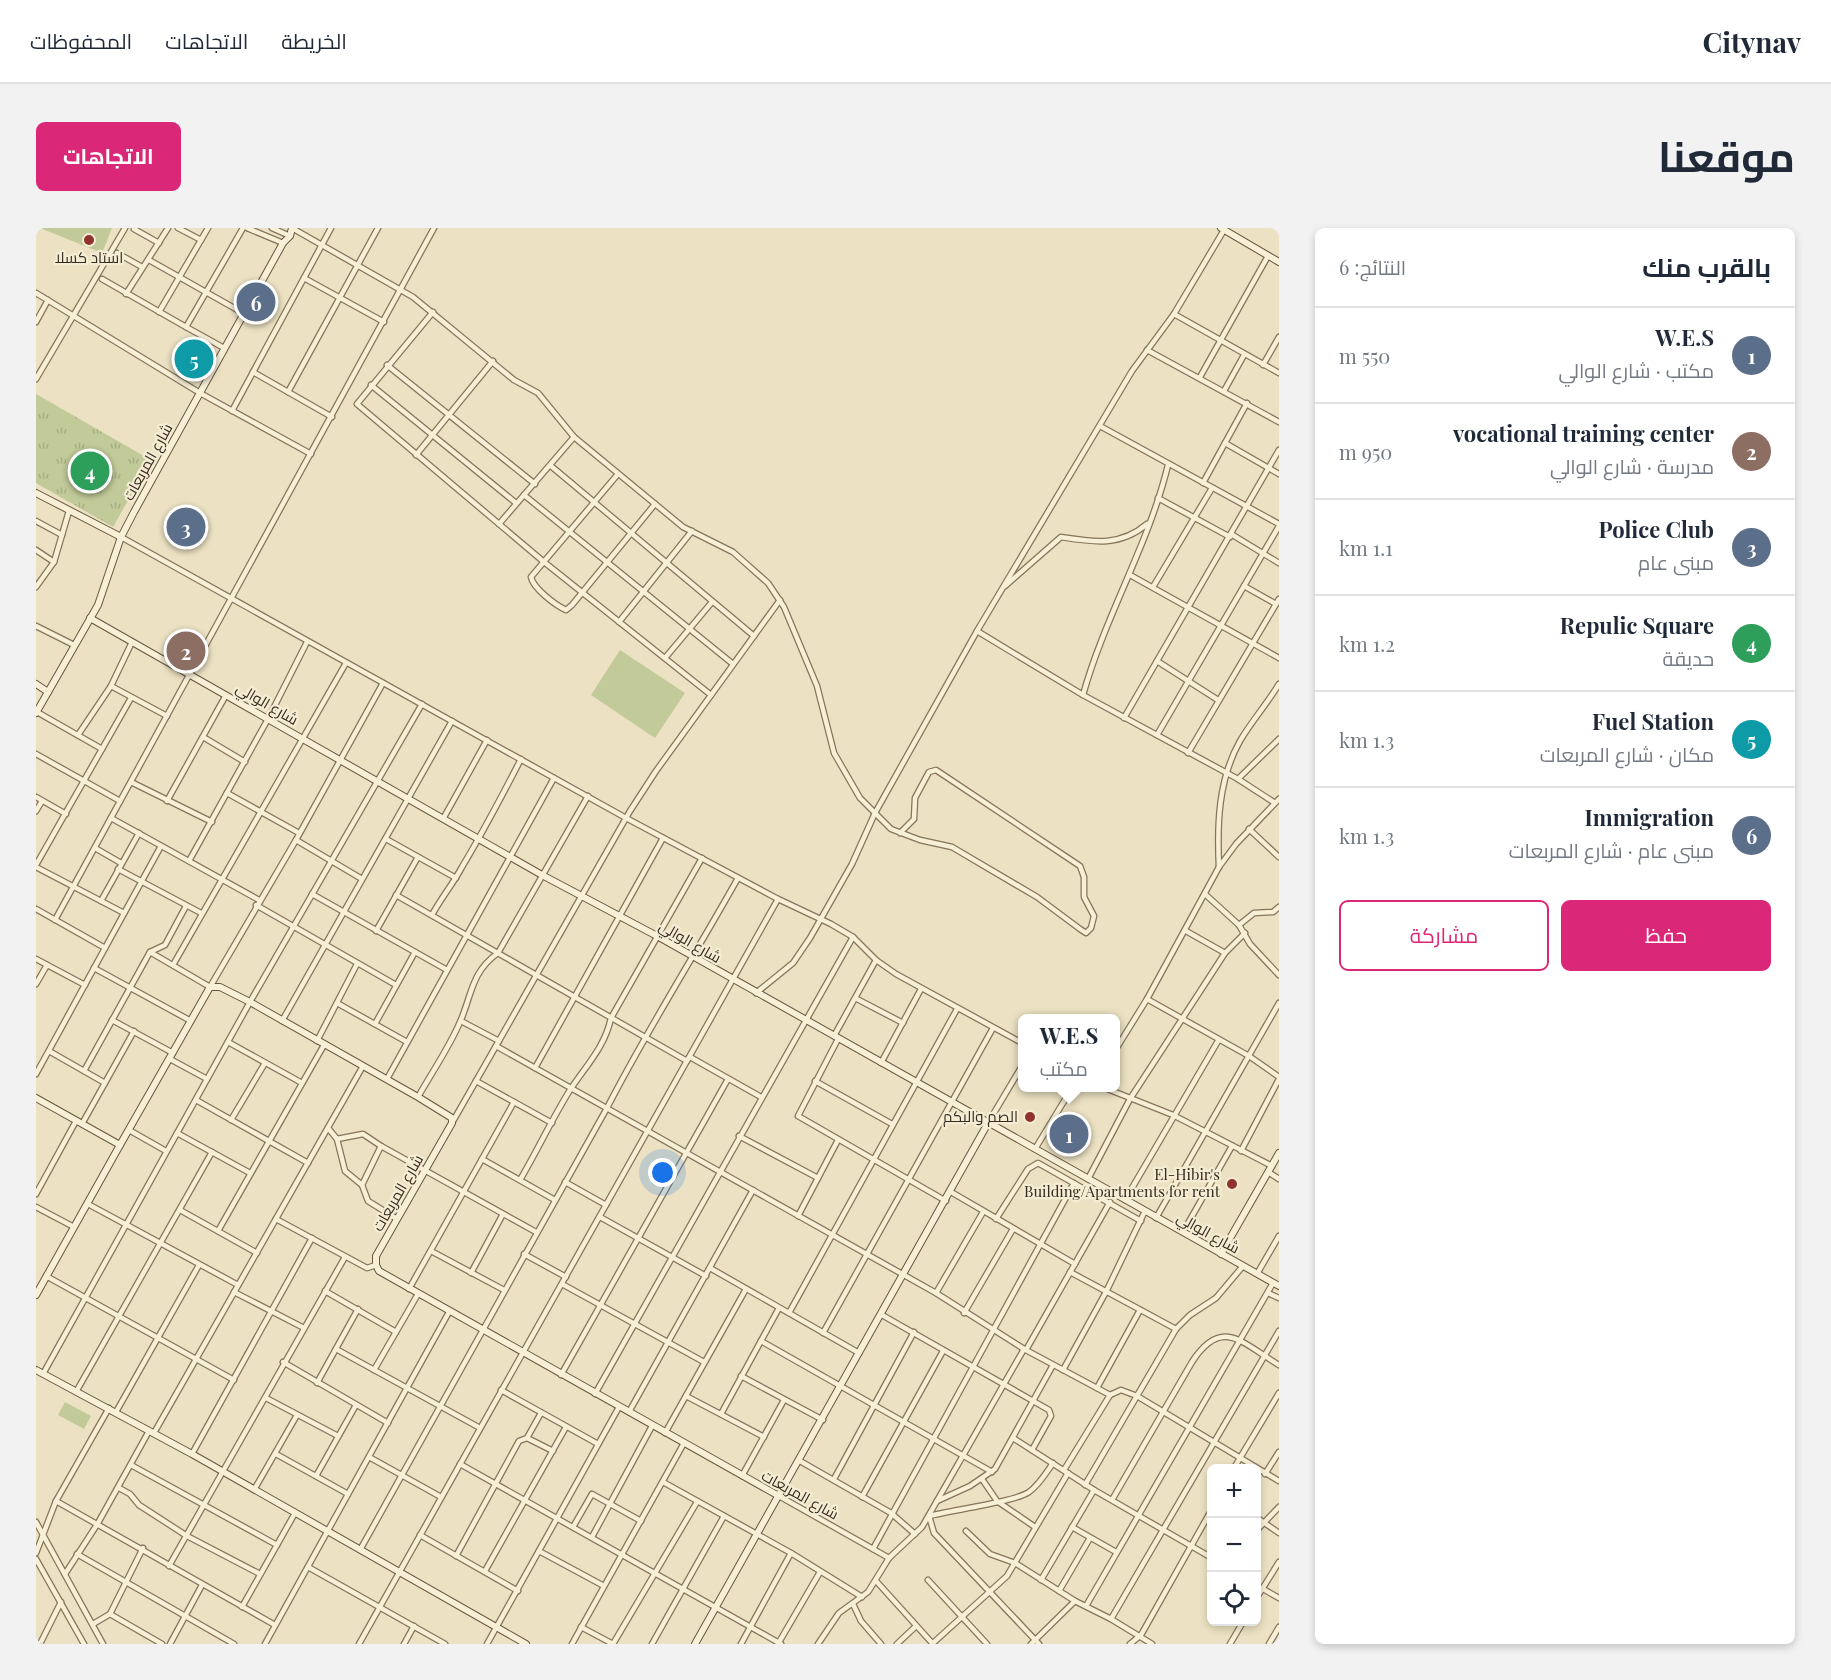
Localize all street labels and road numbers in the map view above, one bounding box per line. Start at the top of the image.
street label: شارع المربعات [118,419,178,505]
street label: شارع الوالي [231,677,302,732]
street label: شارع الوالي [654,915,725,970]
street label: شارع المربعات [367,1151,429,1235]
street label: شارع الوالي [1172,1207,1243,1260]
street label: شارع المربعات [757,1465,843,1525]

